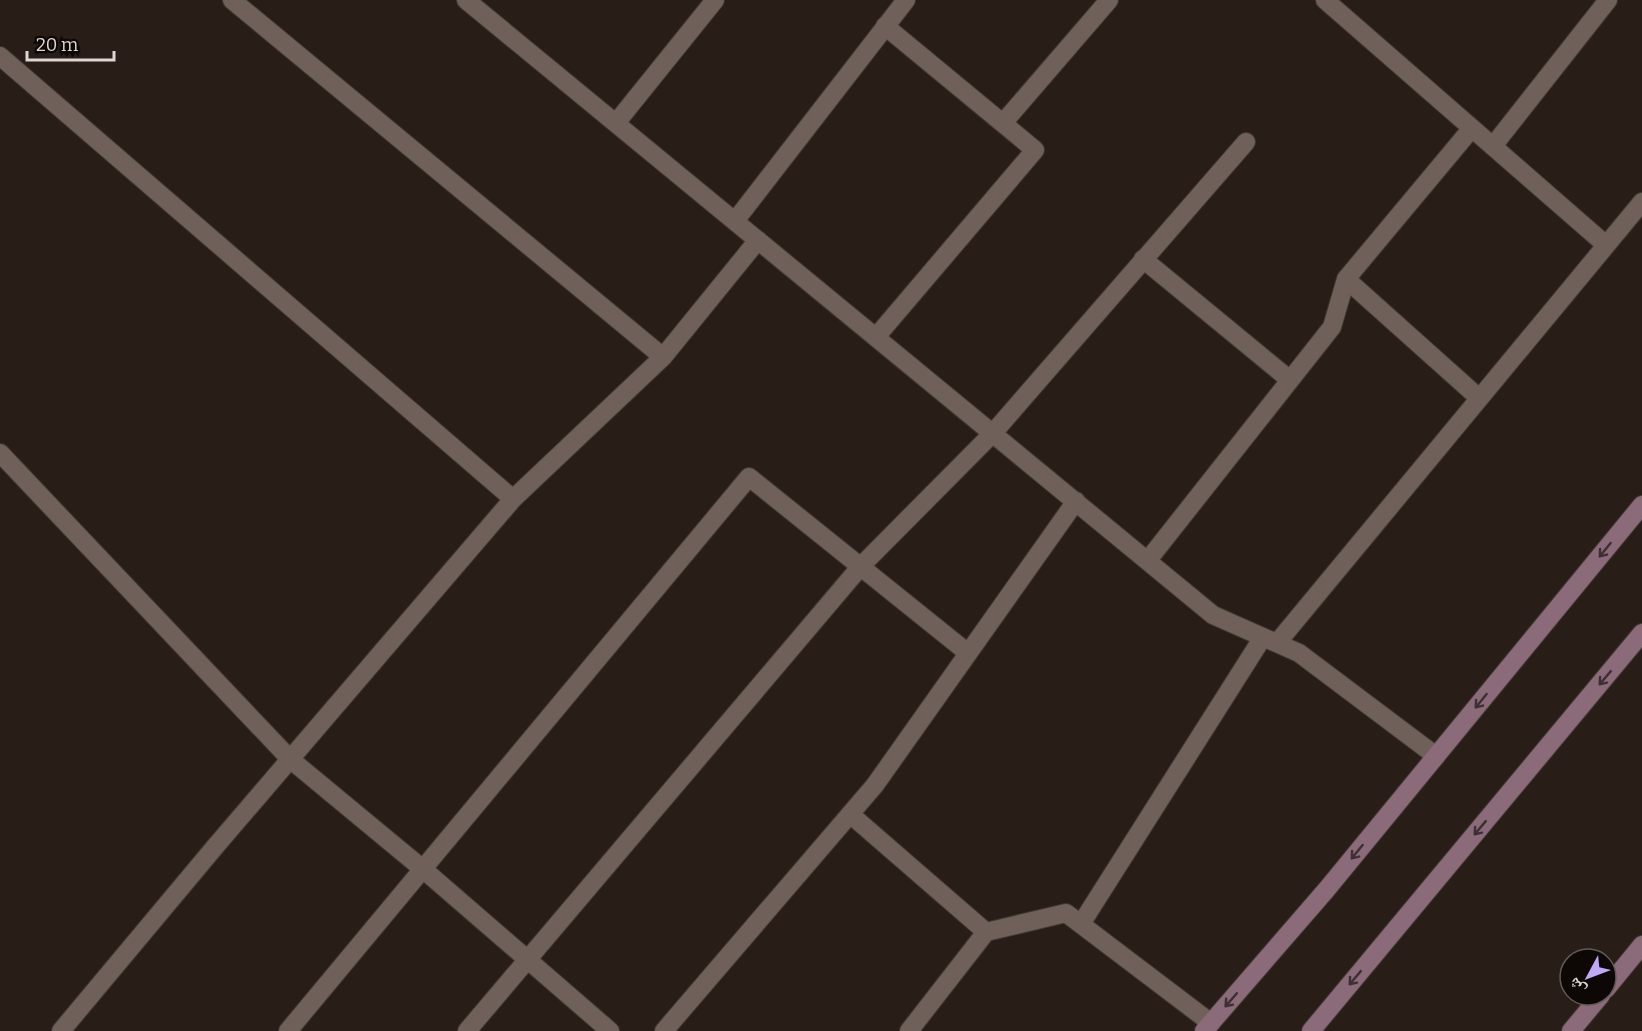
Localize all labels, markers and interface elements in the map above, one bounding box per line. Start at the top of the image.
scale bar [27,24,114,62]
text: 20 m [36,34,78,56]
one-way arrow [1598,542,1611,558]
one-way arrow [1598,670,1611,686]
one-way arrow [1474,693,1488,708]
one-way arrow [1473,820,1487,835]
one-way arrow [1351,844,1364,860]
north arrow [1558,947,1618,1007]
one-way arrow [1349,970,1362,986]
text: ش [1564,974,1590,999]
one-way arrow [1224,992,1238,1007]

